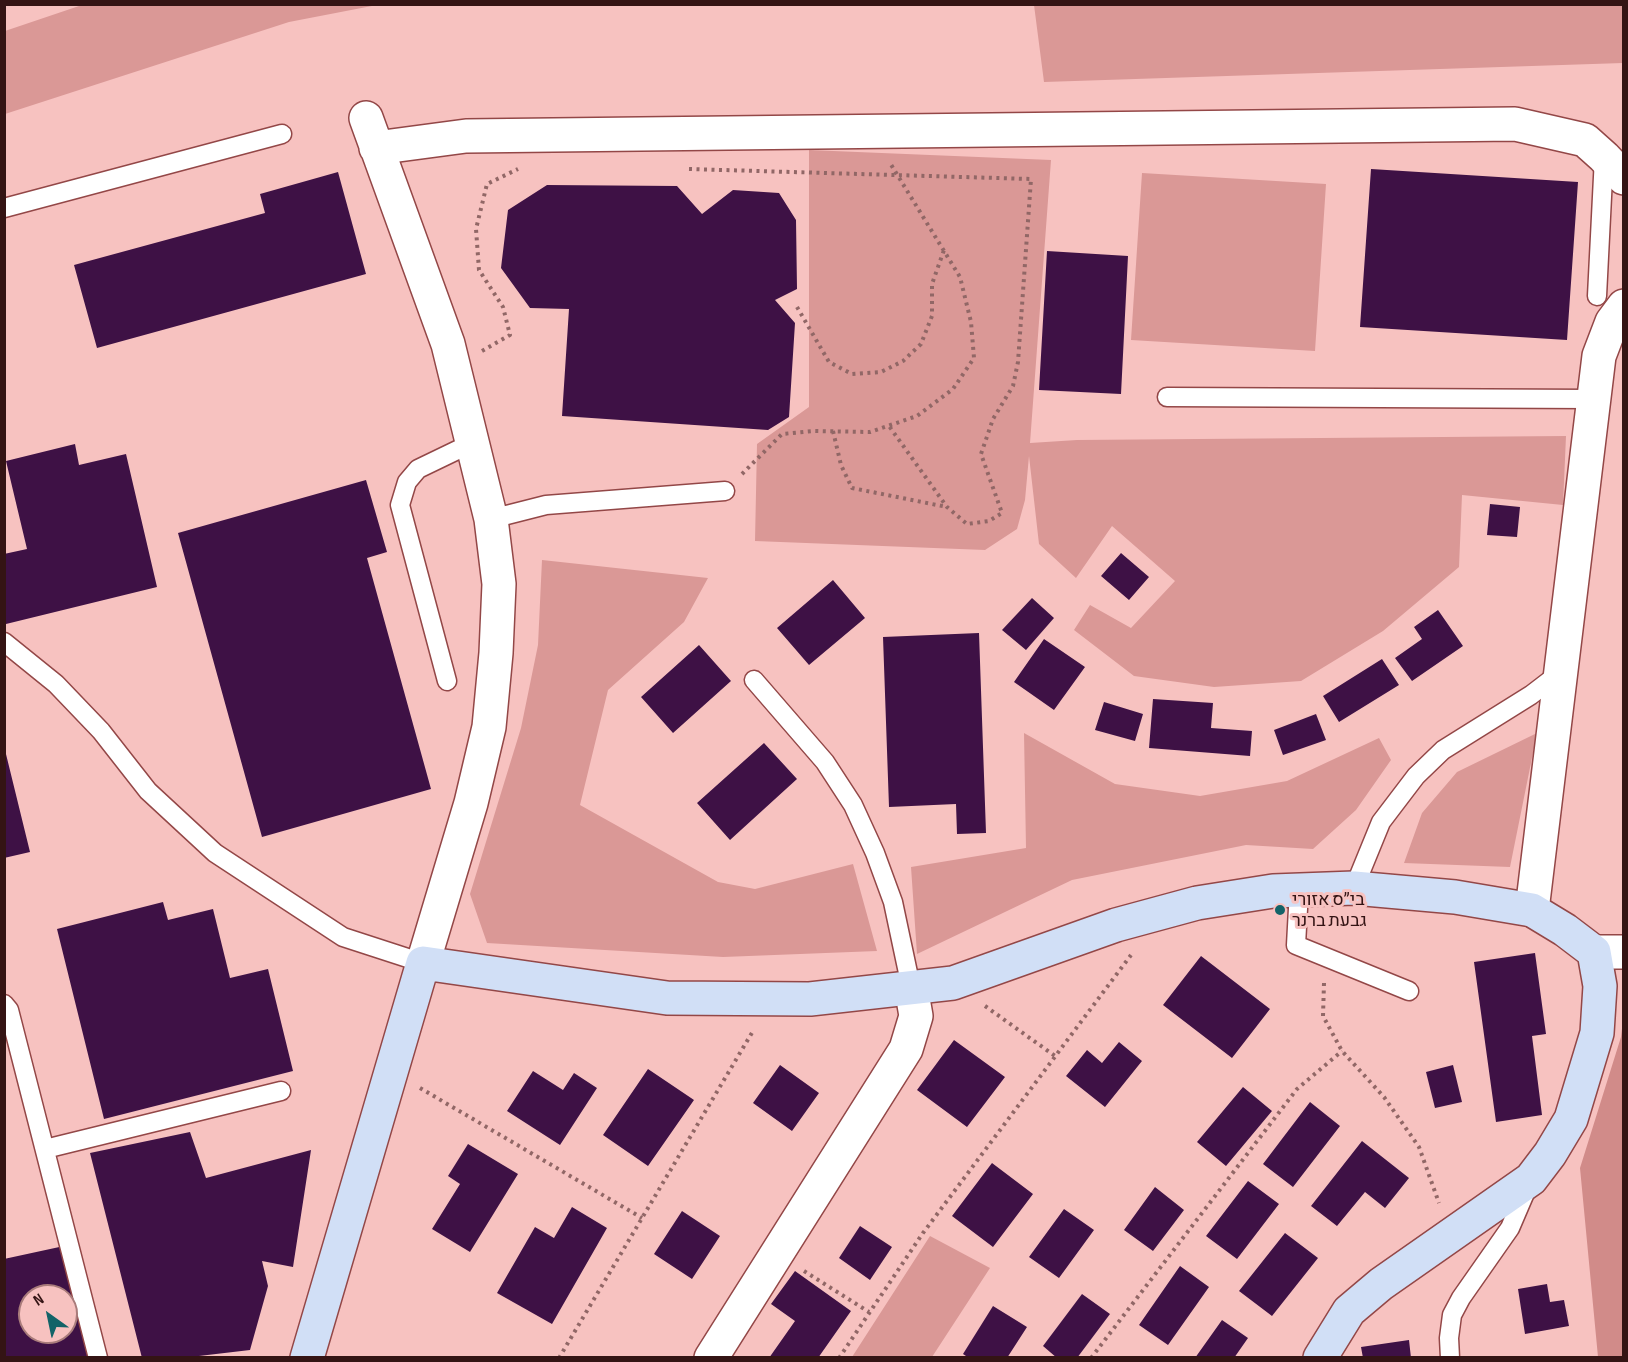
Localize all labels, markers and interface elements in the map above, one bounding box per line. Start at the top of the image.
place label: בי״ס אזורי גבעת ברנר [1292,889,1367,932]
marker: בי״ס אזורי גבעת ברנר [1273,903,1287,917]
north arrow [18,1284,78,1344]
text: N [30,1290,48,1310]

